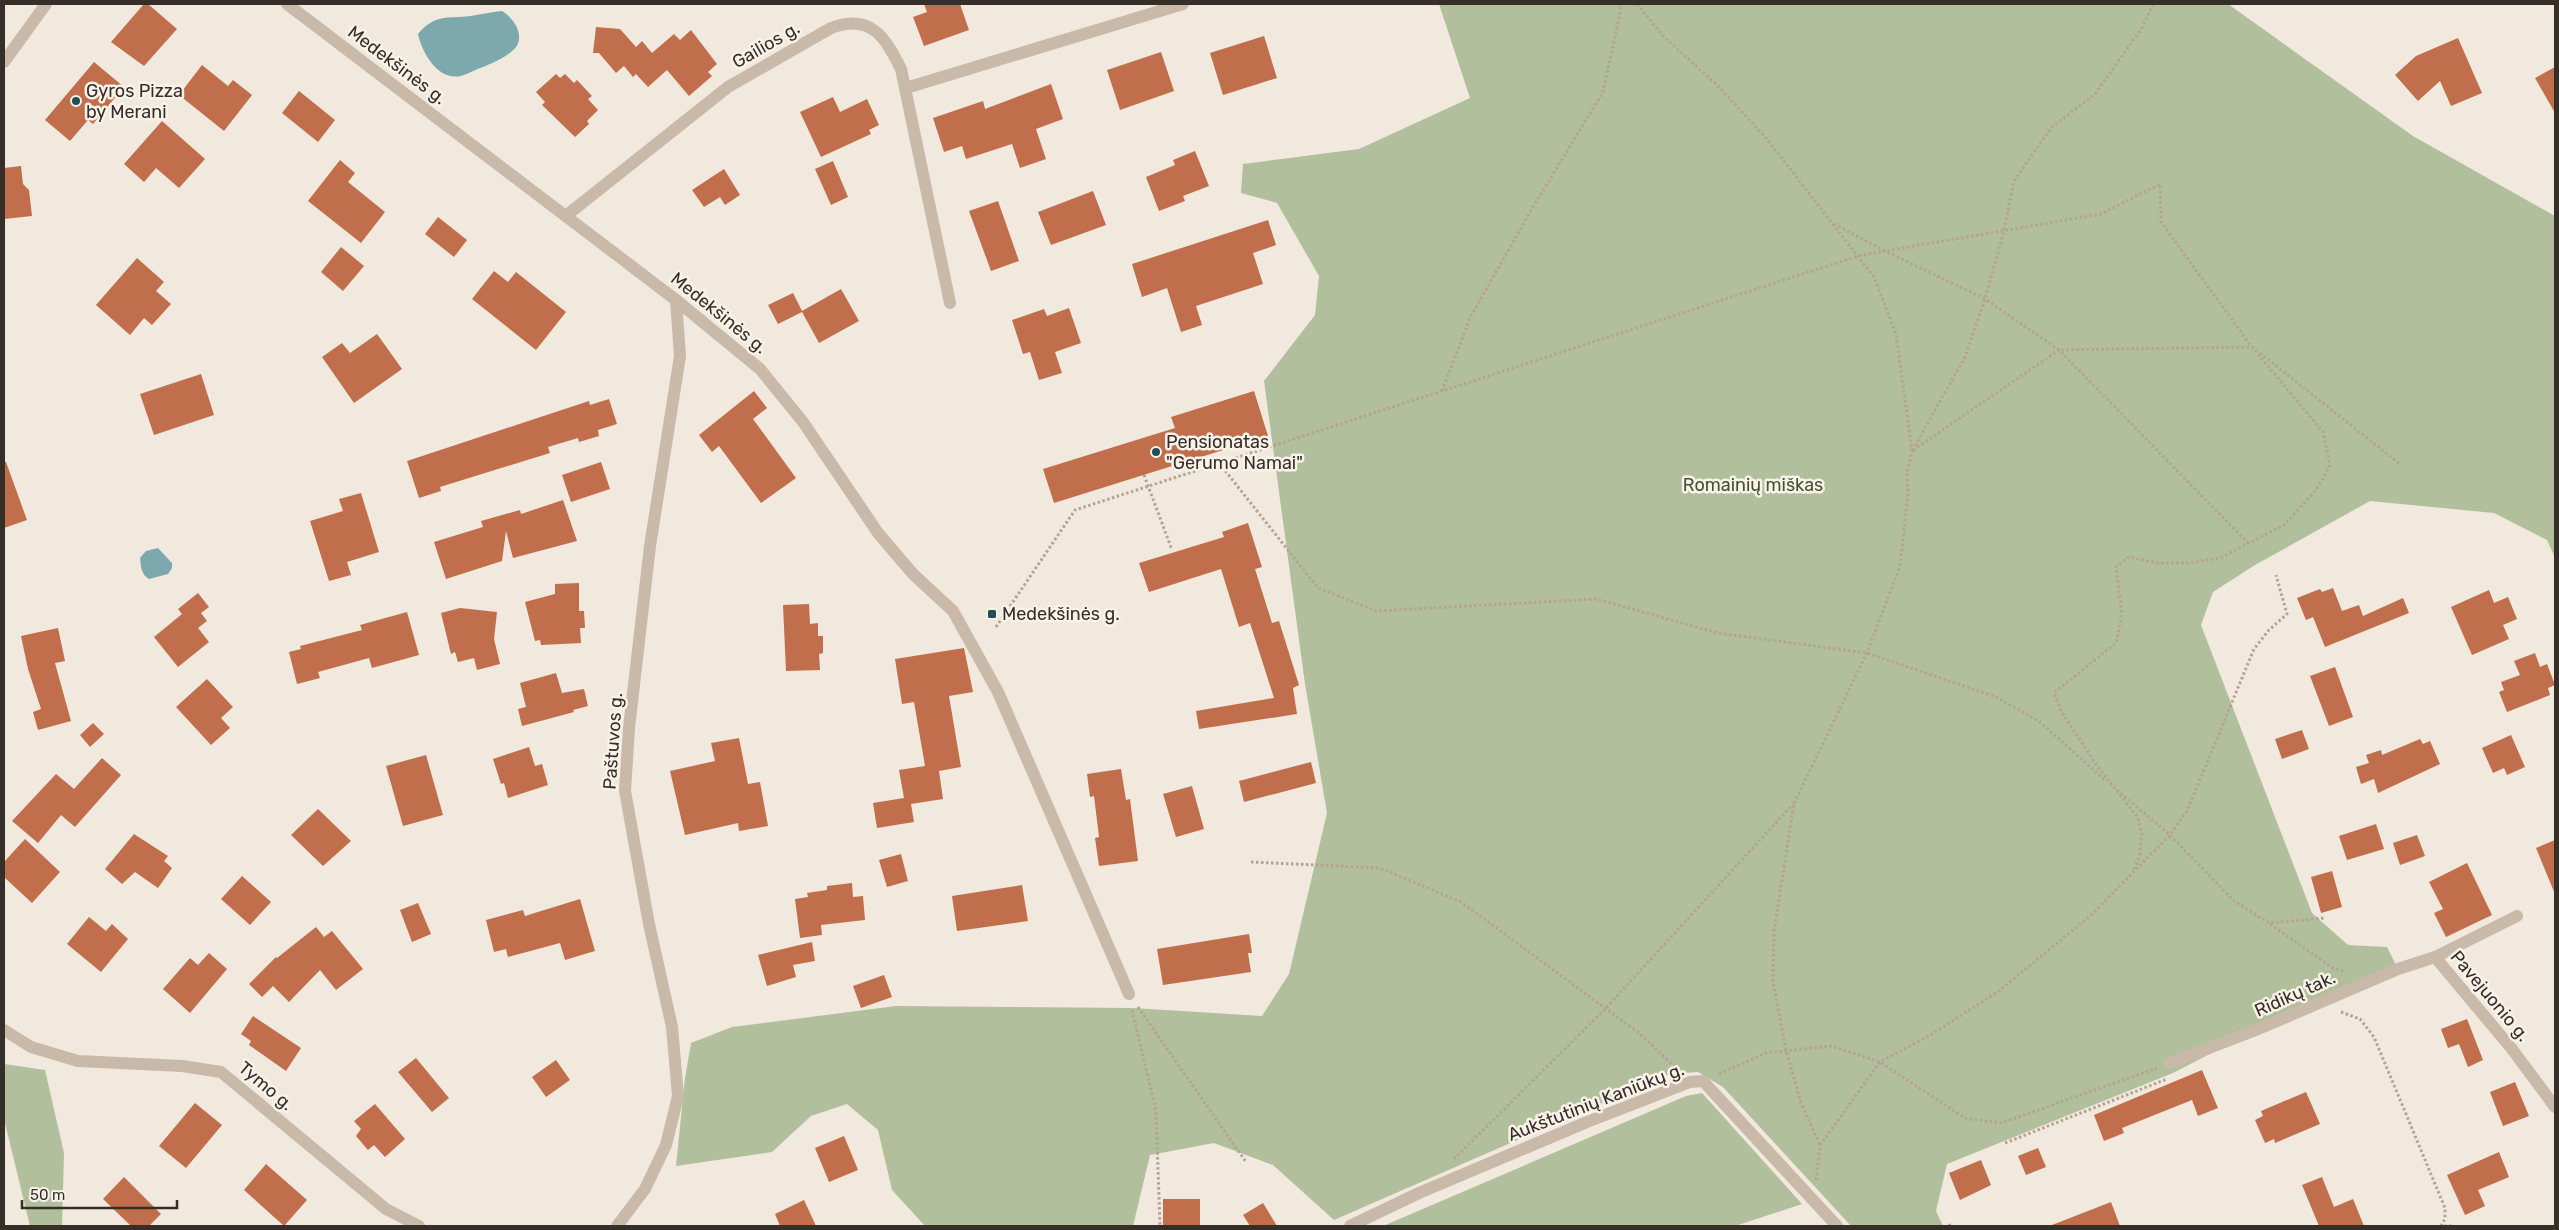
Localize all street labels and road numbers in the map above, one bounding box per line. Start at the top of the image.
street label: Gailios g. [728,17,804,73]
street label: Medekšinės g. [343,21,451,109]
street label: Medekšinės g. [666,267,772,359]
street label: Paštuvos g. [599,692,627,790]
street label: Pavejuonio g. [2446,946,2534,1046]
street label: Ridikų tak. [2251,966,2339,1022]
street label: Tymo g. [234,1057,298,1115]
street label: Aukštutinių Kaniūkų g. [1505,1058,1687,1146]

